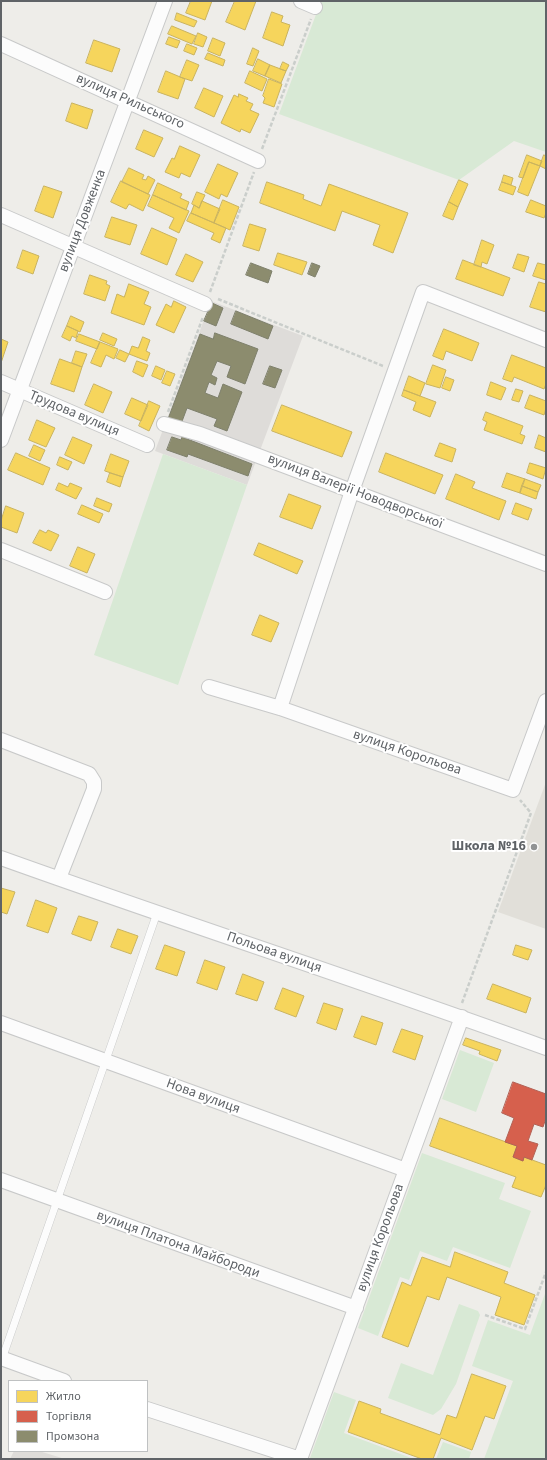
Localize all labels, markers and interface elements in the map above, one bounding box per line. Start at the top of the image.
street label: вулиця Рильського [73,71,187,133]
street label: вулиця Довженка [56,167,110,275]
street label: Трудова вулиця [26,387,122,441]
street label: вулиця Валерії Новодворської [265,451,445,533]
street label: вулиця Корольова [351,727,463,779]
place label: Школа №16 [452,839,526,855]
marker: Школа №16 [529,842,539,852]
street label: Польова вулиця [224,929,324,977]
street label: Нова вулиця [164,1076,242,1118]
street label: вулиця Корольова [354,1182,408,1294]
street label: вулиця Платона Майбороди [94,1208,262,1282]
legend [8,1380,148,1452]
text: Житло [46,1388,81,1405]
text: Торгівля [46,1408,91,1425]
text: Промзона [46,1428,99,1445]

